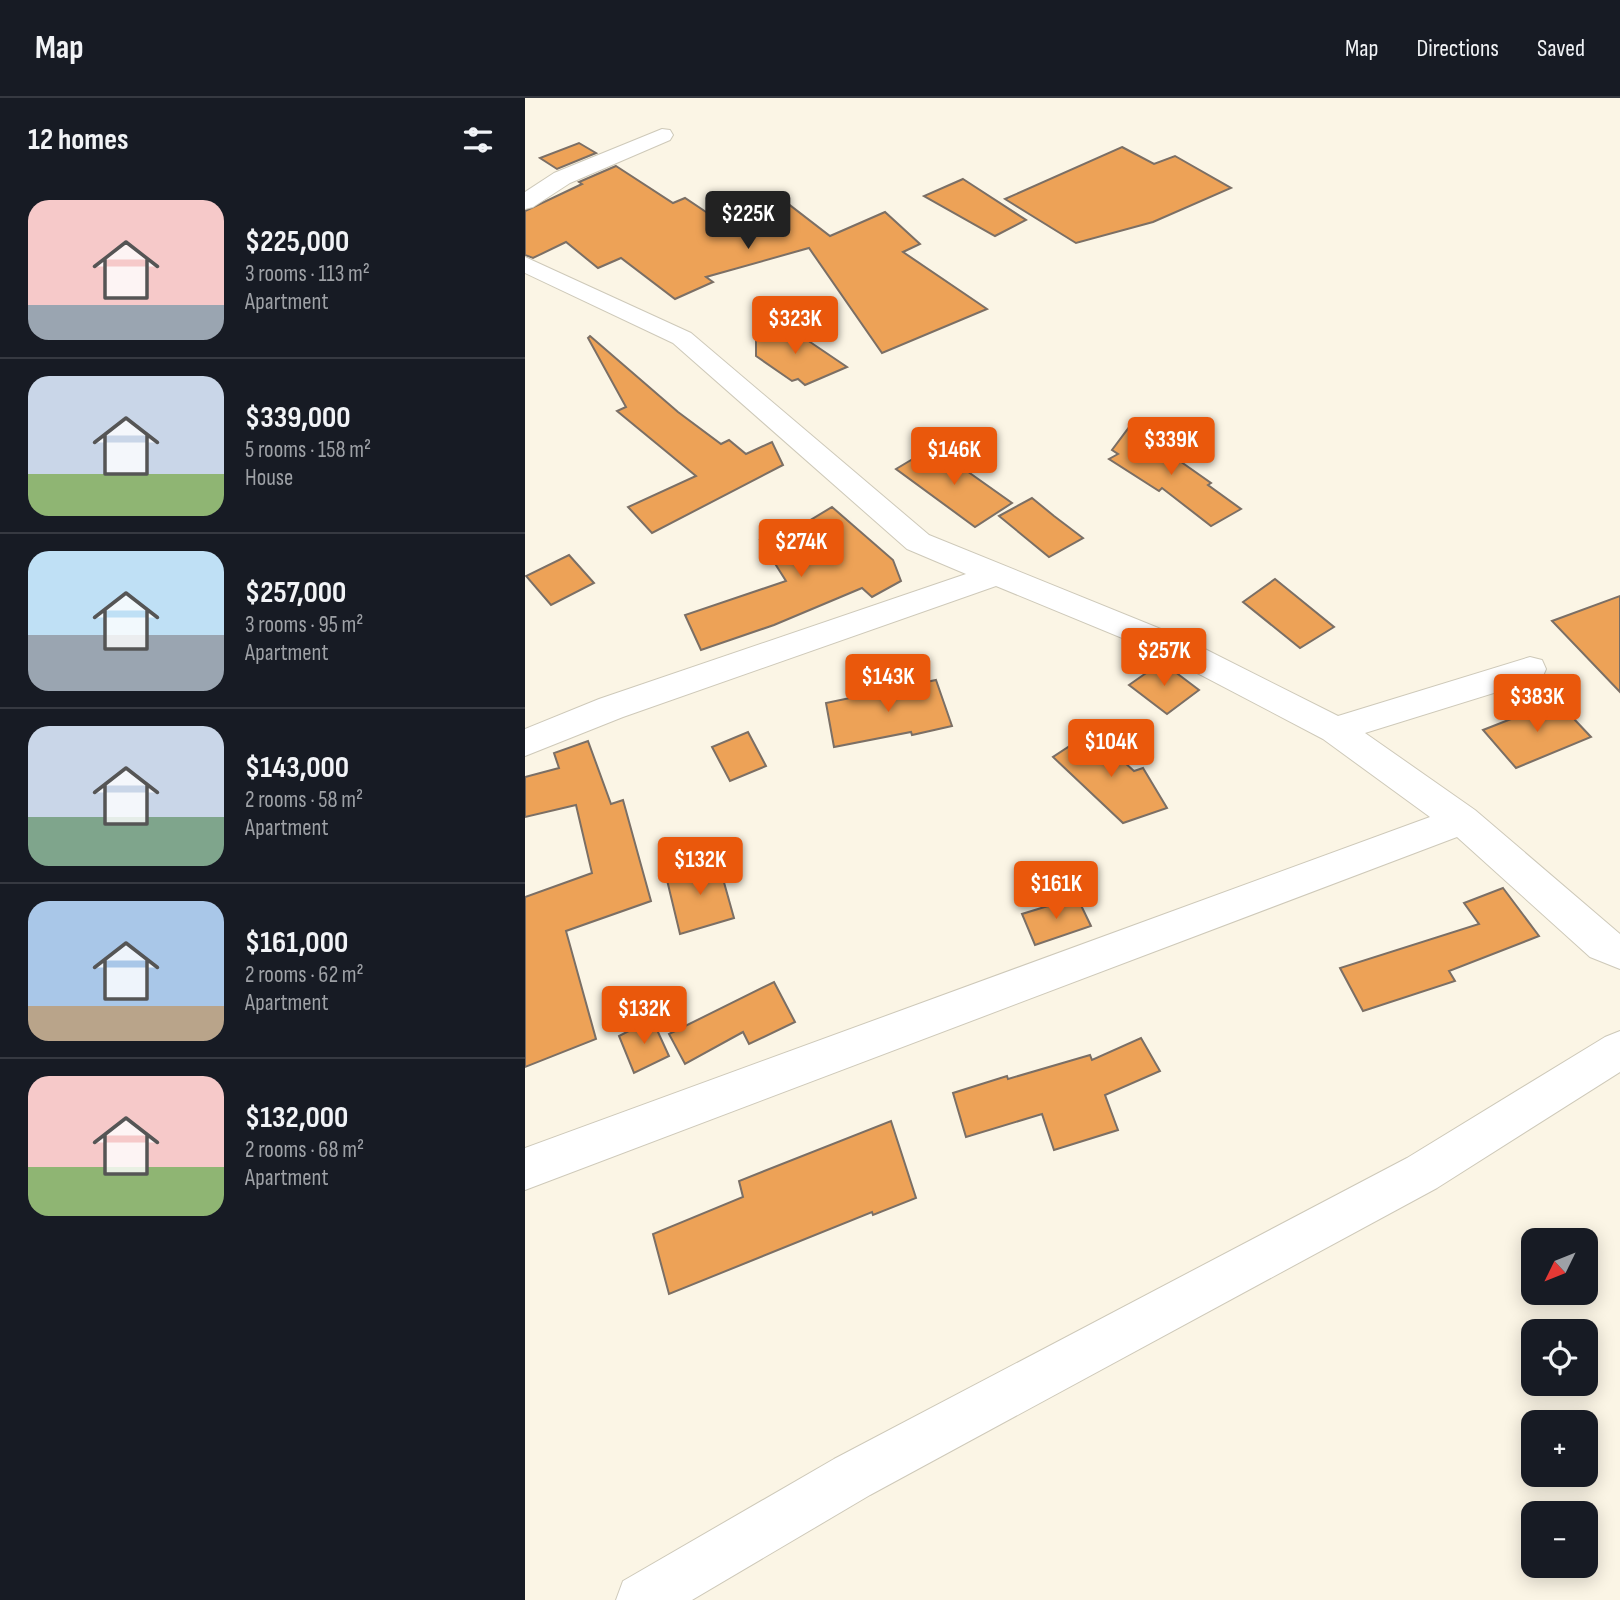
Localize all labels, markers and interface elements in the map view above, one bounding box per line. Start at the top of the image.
text: Map [35,28,84,68]
text: Map [1345,34,1378,63]
text: Directions [1416,34,1499,63]
text: Saved [1537,34,1585,63]
icon: filters [459,121,497,159]
text: 12 homes [28,122,129,158]
pin: $225K [699,192,797,251]
text: $225K [721,200,775,228]
text: $225,000 [245,224,349,260]
icon: home [84,228,168,312]
text: 3 rooms · 113 m² [245,260,370,288]
text: Apartment [245,288,329,316]
pin: $323K [746,296,844,356]
text: $323K [768,305,822,333]
text: $339,000 [245,400,351,436]
icon: home [84,404,168,488]
pin: $339K [1122,418,1220,477]
text: $339K [1144,426,1198,454]
pin: $146K [905,428,1003,487]
text: 5 rooms · 158 m² [245,436,371,464]
text: $146K [927,436,981,464]
text: House [245,464,293,492]
pin: $274K [752,519,850,579]
text: $274K [775,528,827,556]
text: $257,000 [245,575,346,611]
icon: home [84,579,168,663]
text: 3 rooms · 95 m² [245,611,364,639]
pin: $257K [1115,628,1213,688]
text: $257K [1137,637,1191,665]
text: Apartment [245,639,329,667]
pin: $143K [839,654,937,714]
text: $143K [861,663,915,691]
pin: $383K [1488,674,1586,734]
text: $383K [1510,683,1564,711]
pin: $104K [1062,720,1160,779]
text: $104K [1084,728,1138,756]
text: $143,000 [245,750,349,786]
icon: home [84,754,168,838]
text: 2 rooms · 58 m² [245,786,363,814]
text: Apartment [245,814,329,842]
pin: $132K [651,838,749,897]
text: $132K [674,846,726,874]
pin: $161K [1007,862,1105,921]
text: $161K [1030,870,1082,898]
text: $161,000 [245,925,348,961]
icon: home [84,929,168,1013]
text: 2 rooms · 62 m² [245,961,364,989]
pin: $132K [595,986,693,1046]
text: Apartment [245,989,329,1017]
text: $132K [618,995,670,1023]
text: $132,000 [245,1100,348,1136]
icon: home [84,1104,168,1188]
text: 2 rooms · 68 m² [245,1136,364,1164]
text: Apartment [245,1164,329,1192]
north arrow [1521,1228,1598,1306]
map controls [1521,1228,1598,1578]
button: locate [1521,1319,1598,1396]
button: + [1521,1410,1598,1487]
button: − [1521,1501,1598,1578]

